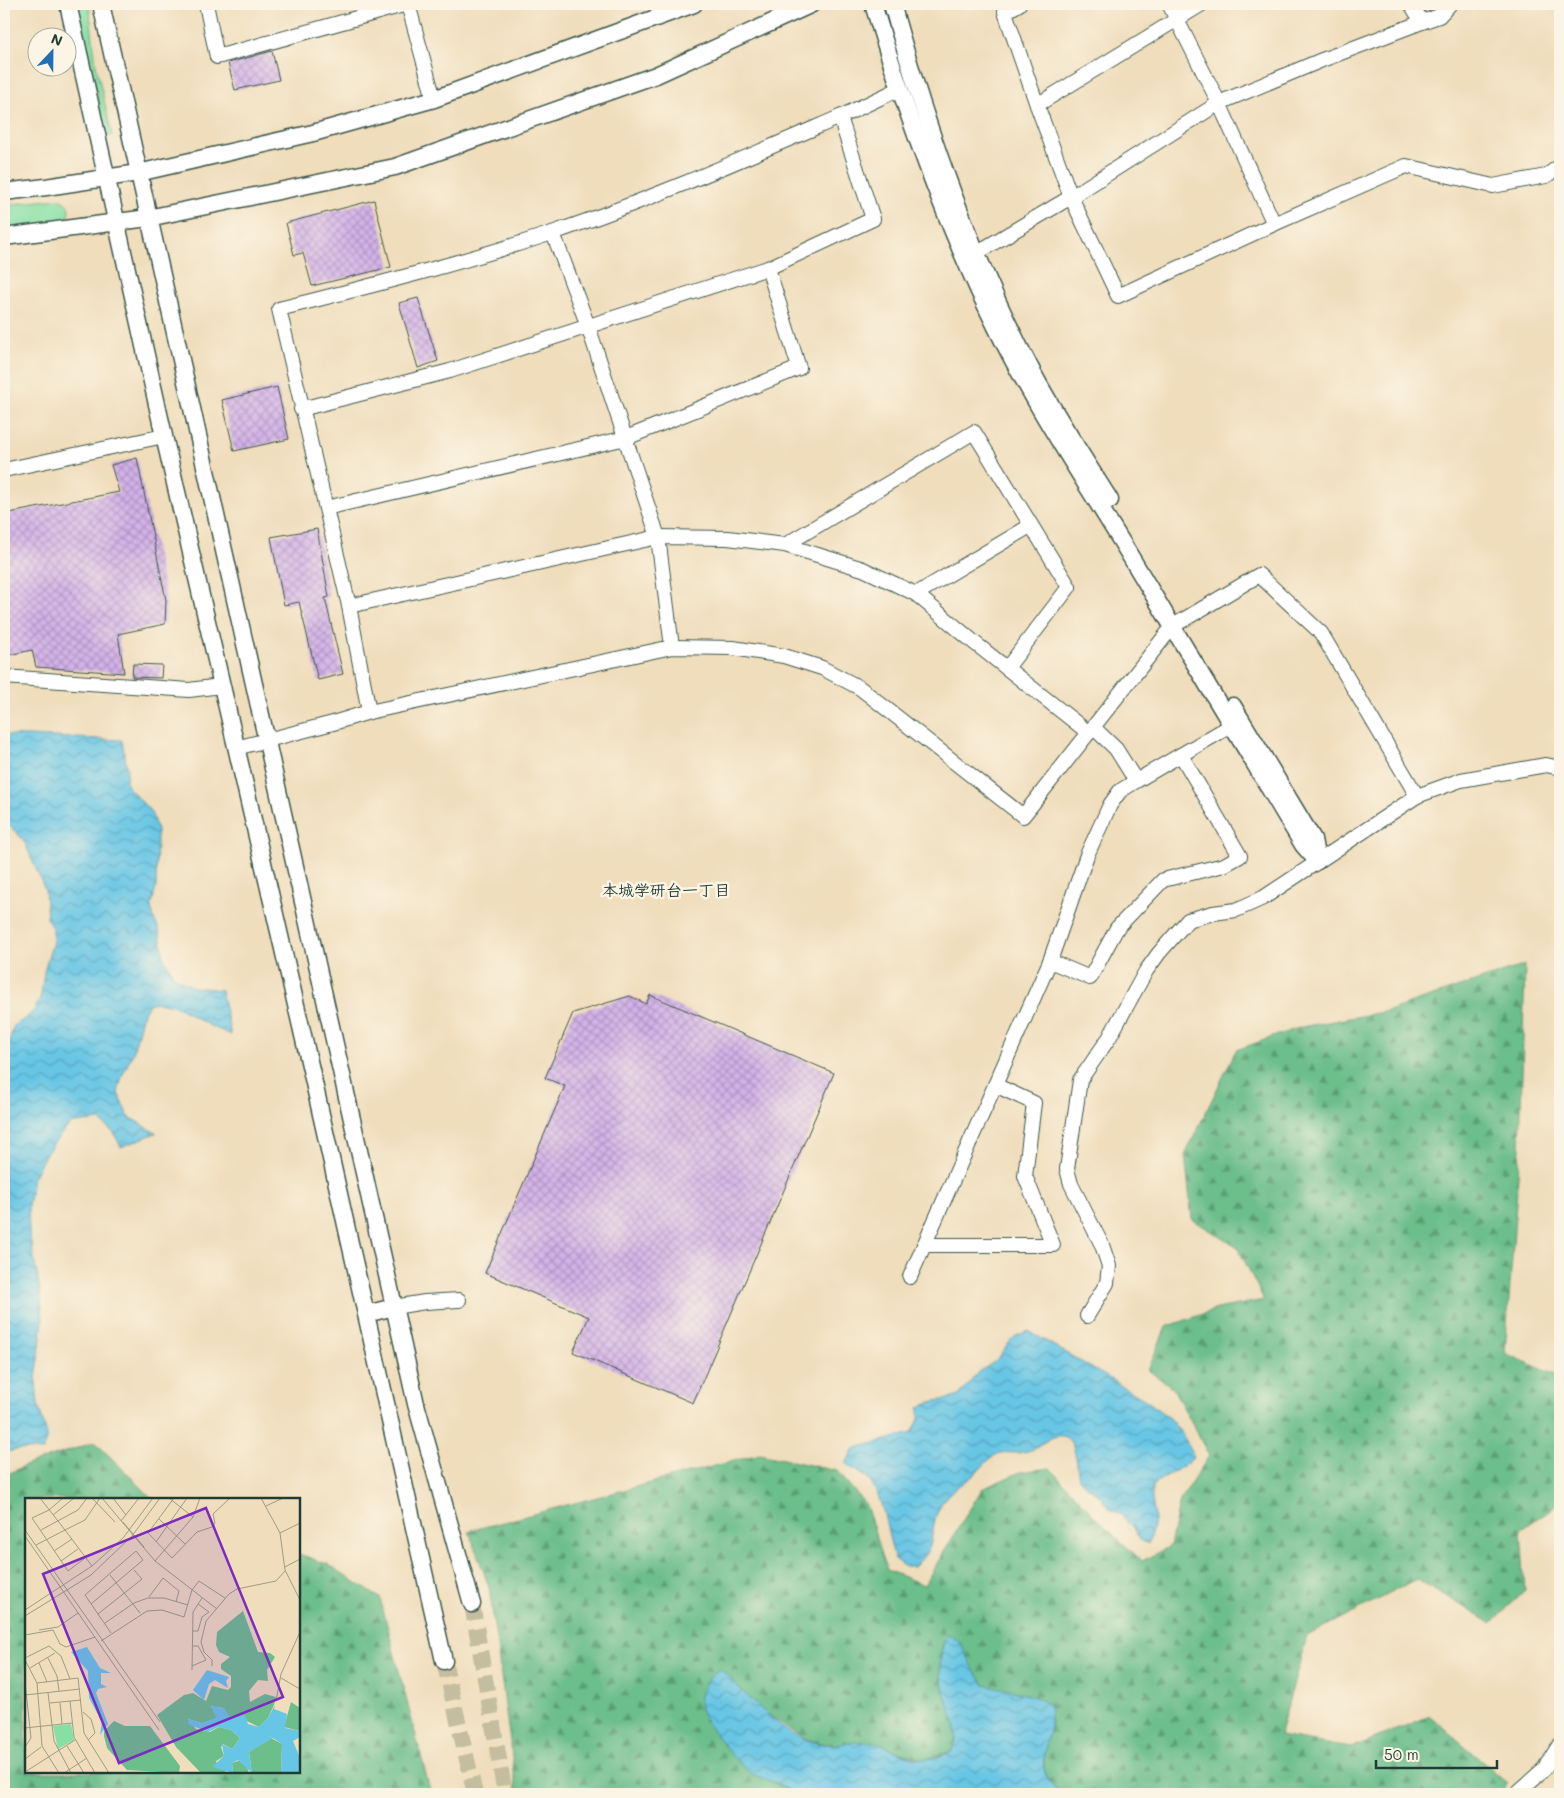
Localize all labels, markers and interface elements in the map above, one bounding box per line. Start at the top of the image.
north arrow [28,28,78,78]
text: N [49,29,66,50]
district label: 本城学研台一丁目 [602,879,730,900]
inset map [25,1498,300,1773]
scale bar [1376,1738,1498,1770]
text: 50 m [1384,1744,1419,1764]

